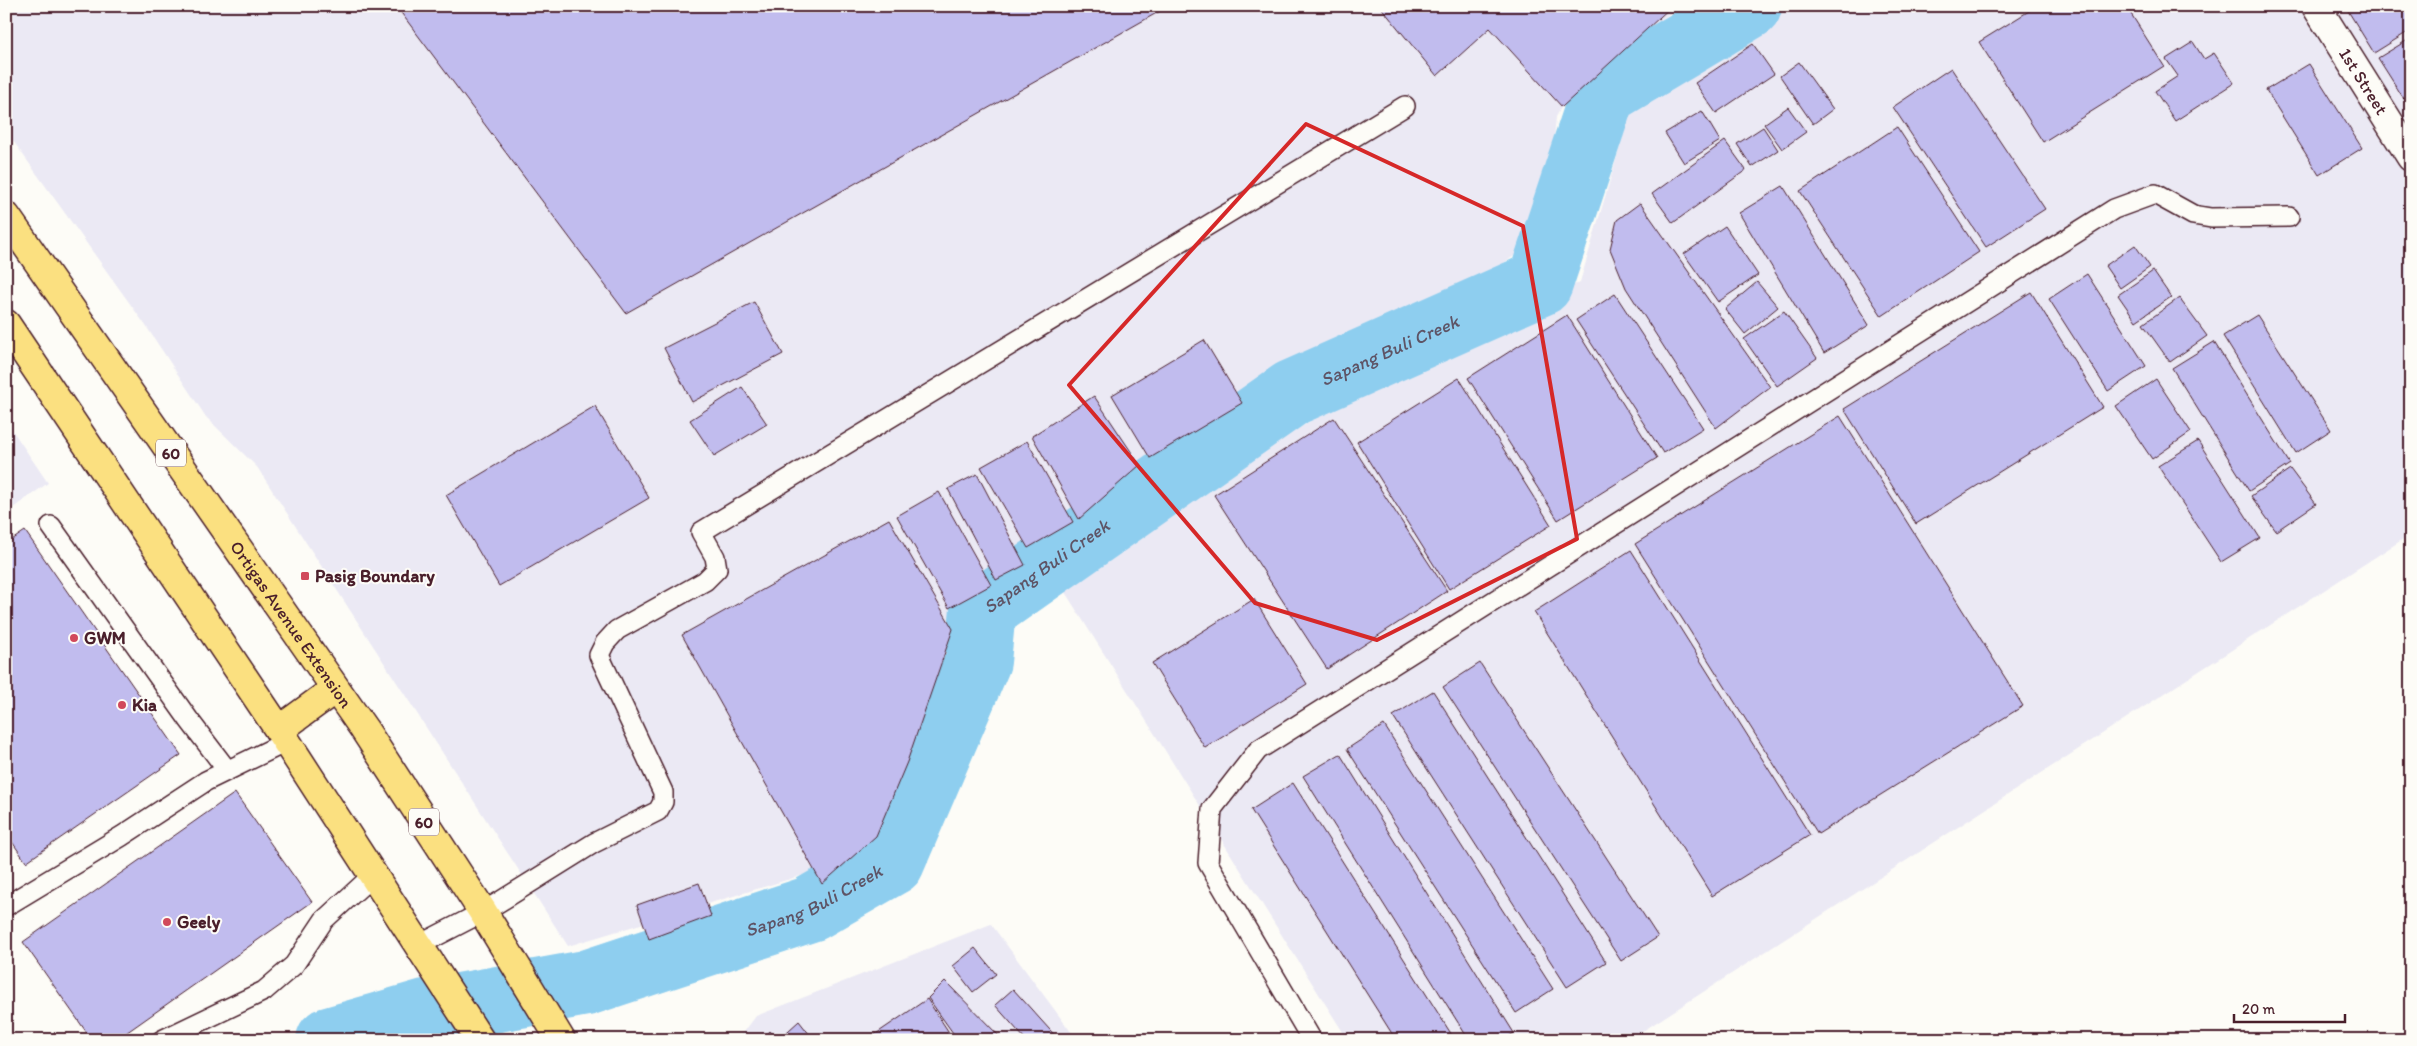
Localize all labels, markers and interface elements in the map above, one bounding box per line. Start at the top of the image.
street label: 1st Street [2334,44,2393,119]
water label: Sapang Buli Creek [1317,309,1463,391]
road number: 60 [156,439,186,466]
water label: Sapang Buli Creek [979,513,1115,618]
street label: Ortigas Avenue Extension [225,537,357,712]
place label: Pasig Boundary [315,565,435,587]
marker: Pasig Boundary [299,570,311,582]
place label: GWM [84,627,126,649]
marker: GWM [68,632,80,644]
place label: Kia [132,694,157,716]
marker: Kia [116,699,128,711]
road number: 60 [409,809,439,836]
water label: Sapang Buli Creek [742,858,887,941]
place label: Geely [177,911,221,933]
marker: Geely [161,916,173,928]
scale bar [2234,991,2346,1023]
text: 20 m [2242,1000,2276,1018]

